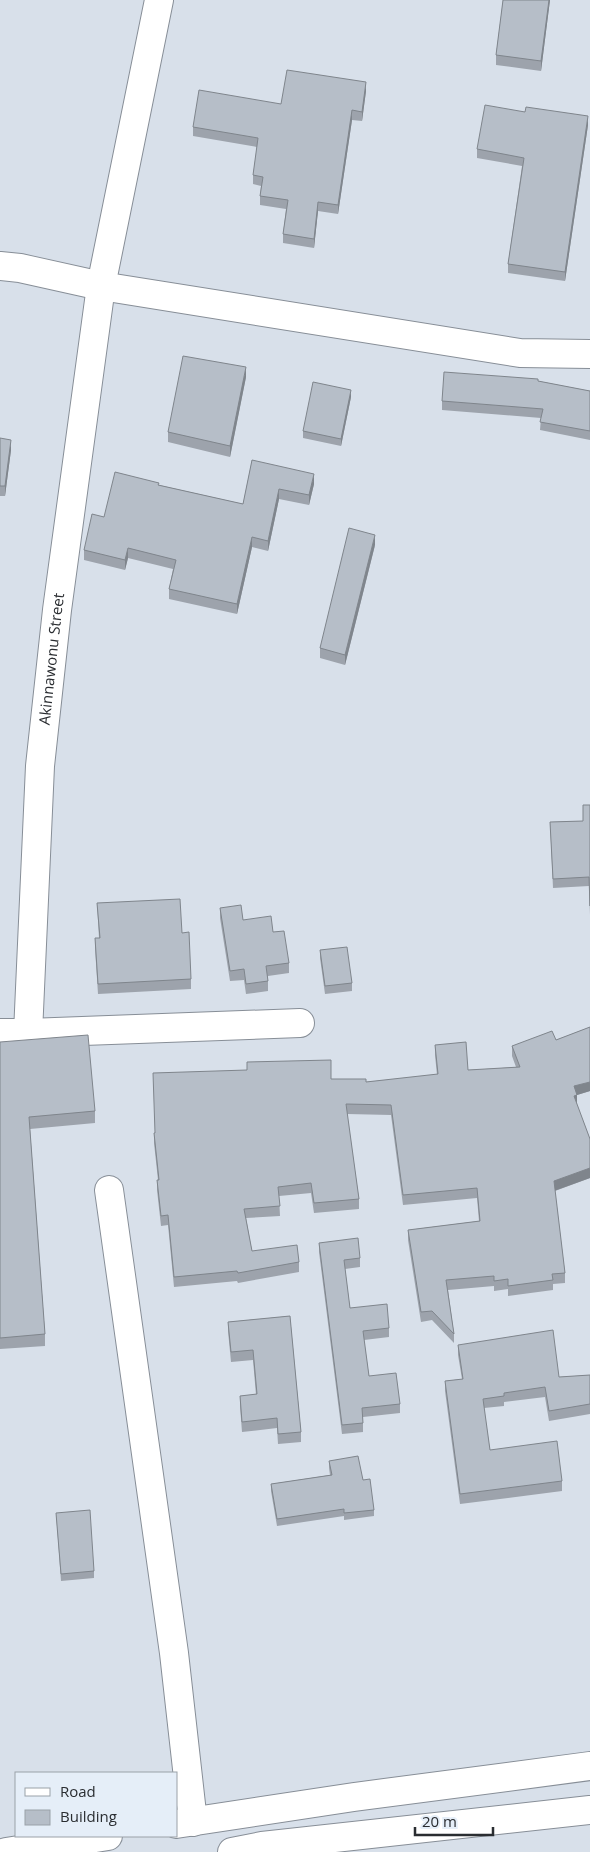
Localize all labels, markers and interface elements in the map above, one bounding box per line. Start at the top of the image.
street label: Akinnawonu Street [34,591,68,726]
legend [15,1772,178,1837]
text: Road [60,1781,96,1801]
scale bar [415,1804,492,1836]
text: Building [60,1806,117,1826]
text: 20 m [422,1811,457,1831]

